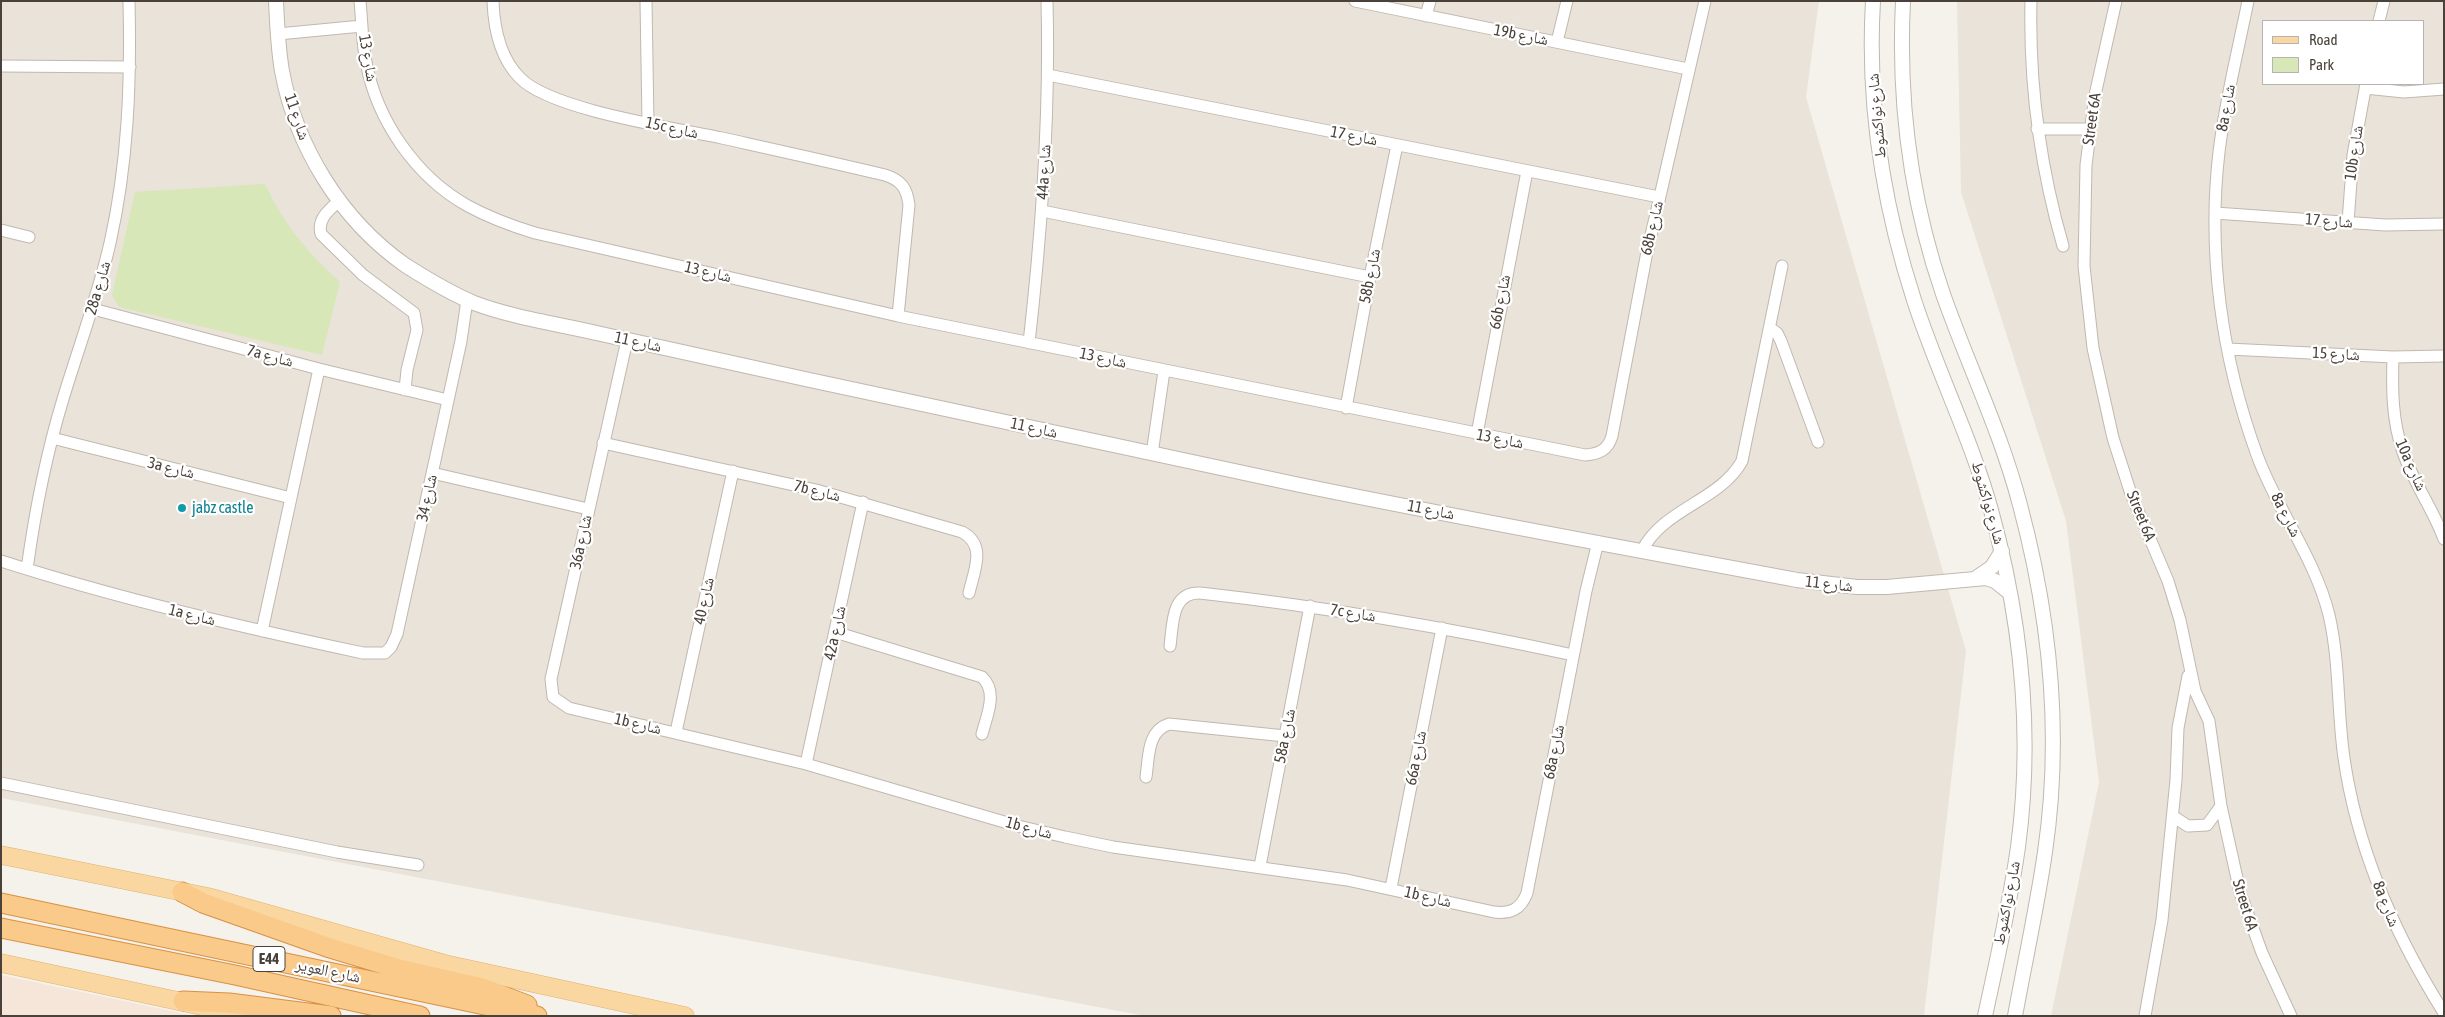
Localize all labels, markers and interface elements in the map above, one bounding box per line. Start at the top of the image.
street label: 19b شارع [1492,20,1550,50]
legend [2262,20,2425,85]
text: Road [2309,31,2338,48]
street label: شارع 13 [354,33,382,83]
text: Park [2309,56,2334,73]
street label: شارع نواكشوط [1864,73,1890,159]
street label: 8a شارع [2212,83,2240,133]
street label: شارع 11 [280,91,314,143]
street label: Street 6A [2079,92,2105,146]
street label: 15c شارع [644,113,700,143]
street label: شارع 17 [1329,122,1379,150]
street label: 10b شارع [2341,124,2367,182]
street label: 44a شارع [1033,144,1055,200]
street label: 68b شارع [1636,199,1668,257]
street label: شارع 17 [2305,210,2353,232]
street label: 58b شارع [1355,247,1385,305]
street label: شارع 13 [683,257,733,287]
street label: 28a شارع [81,259,115,317]
street label: 66b شارع [1485,273,1515,331]
street label: شارع 11 [613,328,663,356]
street label: 7a شارع [245,341,295,371]
street label: شارع 15 [2312,343,2360,365]
street label: شارع 13 [1078,344,1128,372]
street label: شارع 11 [1009,414,1059,442]
street label: شارع 13 [1475,425,1525,453]
street label: 10a شارع [2391,436,2431,494]
street label: 3a شارع [146,453,196,483]
street label: شارع نواكشوط [1967,459,2009,547]
street label: شارع 34 [413,473,441,523]
street label: 7b شارع [792,476,842,506]
street label: Street 6A [2122,488,2160,544]
street label: 8a شارع [2267,489,2305,541]
street label: شارع 11 [1406,496,1456,524]
place label: jabz castle [192,498,253,518]
marker: jabz castle [176,502,188,514]
street label: 36a شارع [566,513,596,571]
street label: شارع 11 [1804,572,1854,596]
street label: شارع 40 [690,576,718,626]
street label: 1a شارع [167,600,217,630]
street label: 7c شارع [1329,600,1377,626]
street label: 42a شارع [820,604,850,662]
street label: 58a شارع [1270,707,1300,765]
street label: 1b شارع [613,709,663,739]
street label: 68a شارع [1539,723,1569,781]
street label: 66a شارع [1401,729,1431,787]
street label: 1b شارع [1003,813,1055,843]
street label: شارع نواكشوط [1989,859,2025,947]
street label: Street 6A [2228,877,2262,933]
street label: 8a شارع [2368,878,2404,930]
street label: 1b شارع [1403,882,1453,912]
road number: E44 [253,946,285,972]
street label: شارع العوير [294,955,362,987]

